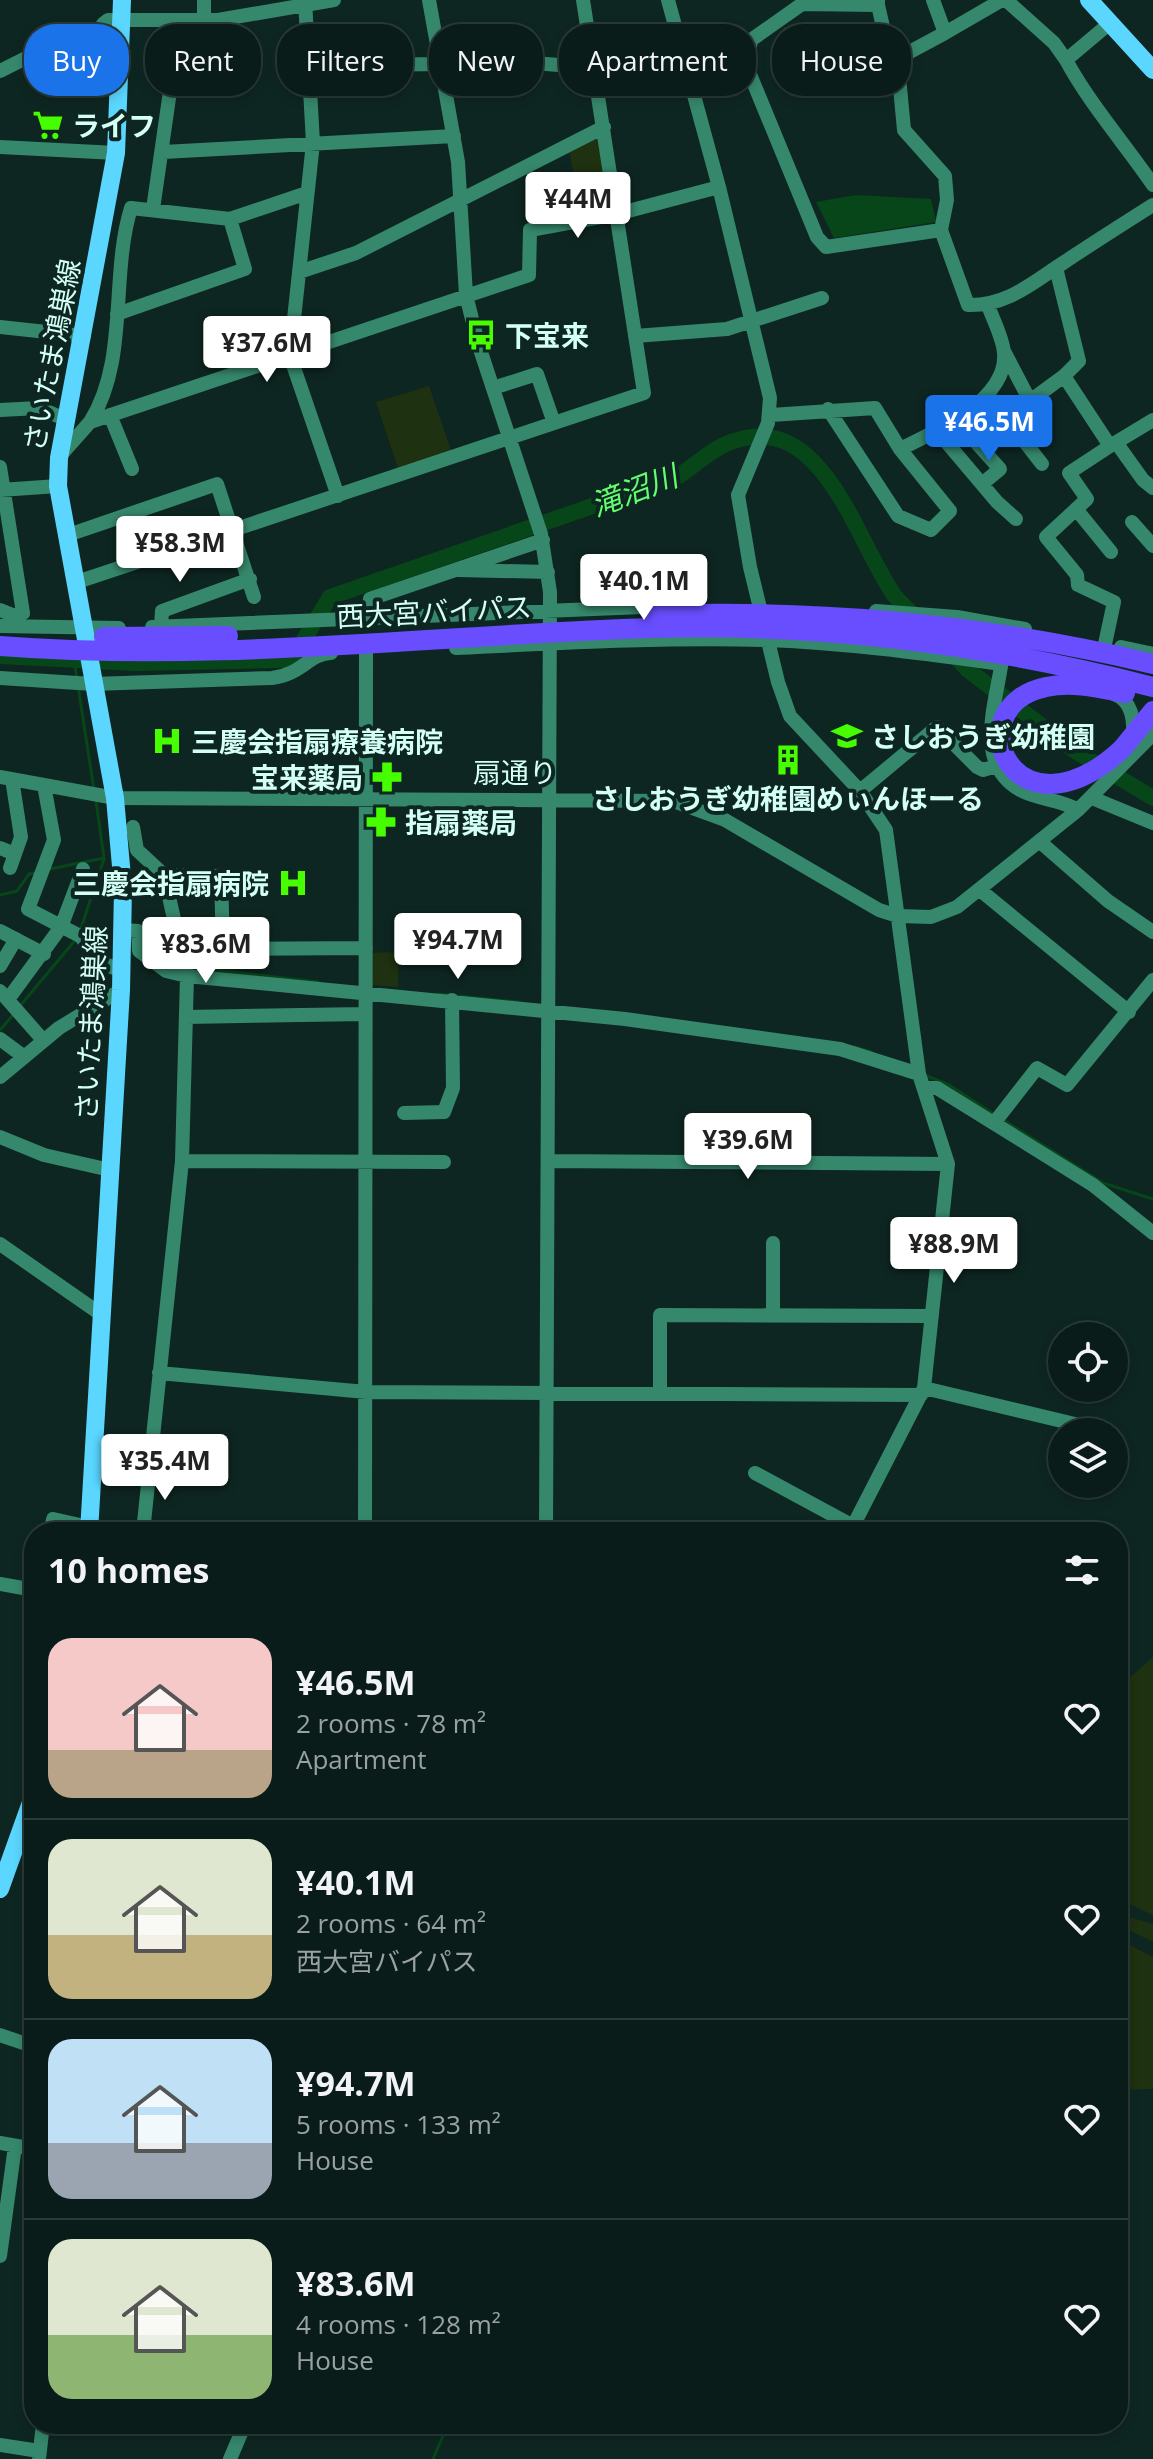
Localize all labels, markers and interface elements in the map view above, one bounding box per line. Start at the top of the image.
chip: Buy [24,24,129,96]
chip: Rent [145,24,261,96]
chip: Filters [277,24,413,96]
chip: New [429,24,543,96]
chip: Apartment [559,24,756,96]
chip: House [772,24,911,96]
place label: ライフ [72,106,156,144]
supermarket icon: ライフ [31,108,65,142]
pin: ¥44M [531,172,625,240]
text: ¥44M [543,180,613,216]
street label: さいたま鴻巣線 [14,256,88,454]
pin: ¥37.6M [202,316,332,384]
place label: 下宝来 [505,316,589,354]
bus stop icon: 下宝来 [464,318,498,352]
text: ¥37.6M [221,324,313,360]
pin: ¥46.5M [924,395,1054,463]
text: ¥46.5M [943,403,1035,439]
water label: 滝沼川 [585,454,686,525]
pin: ¥58.3M [115,516,245,584]
text: ¥58.3M [134,524,226,560]
pin: ¥40.1M [579,554,709,622]
text: ¥40.1M [598,562,690,598]
street label: 西大宮バイパス [335,587,533,635]
place label: さしおうぎ幼稚園 [871,717,1095,755]
school or university icon: さしおうぎ幼稚園 [830,719,864,753]
place label: 三慶会指扇療養病院 [191,722,443,760]
hospital icon: 三慶会指扇療養病院 [150,724,184,758]
building icon: さしおうぎ幼稚園めぃんほーる [771,743,805,777]
street label: 扇通り [473,753,557,791]
place label: 宝来薬局 [251,758,363,796]
pharmacy icon: 宝来薬局 [370,760,404,794]
place label: さしおうぎ幼稚園めぃんほーる [592,779,984,817]
place label: 指扇薬局 [405,803,517,841]
pharmacy icon: 指扇薬局 [364,805,398,839]
place label: 三慶会指扇病院 [73,864,269,902]
hospital icon: 三慶会指扇病院 [276,866,310,900]
pin: ¥94.7M [393,913,523,981]
pin: ¥83.6M [141,917,271,985]
text: ¥94.7M [412,921,504,957]
street label: さいたま鴻巣線 [66,925,114,1121]
text: ¥83.6M [160,925,252,961]
pin: ¥39.6M [683,1113,813,1181]
text: ¥39.6M [702,1121,794,1157]
pin: ¥88.9M [889,1217,1019,1285]
text: ¥88.9M [908,1225,1000,1261]
map controls [1048,1322,1128,1498]
button: locate [1048,1322,1128,1402]
button: layers [1048,1418,1128,1498]
pin: ¥35.4M [100,1434,230,1502]
text: ¥35.4M [119,1442,211,1478]
text: 10 homes [48,1547,209,1593]
icon: filters [1060,1548,1104,1592]
text: ¥46.5M [296,1659,416,1705]
icon: home [112,1670,208,1766]
icon: heart [1060,1696,1104,1740]
text: 2 rooms · 78 m² [296,1705,486,1741]
text: Apartment [296,1741,427,1777]
text: ¥40.1M [296,1859,416,1905]
icon: home [112,1871,208,1967]
icon: heart [1060,1897,1104,1941]
text: 2 rooms · 64 m² [296,1905,486,1941]
text: 西大宮バイパス [296,1943,477,1979]
text: ¥94.7M [296,2060,416,2106]
icon: home [112,2071,208,2167]
icon: heart [1060,2097,1104,2141]
text: 5 rooms · 133 m² [296,2106,501,2142]
text: House [296,2142,374,2178]
text: ¥83.6M [296,2260,416,2306]
icon: home [112,2271,208,2367]
icon: heart [1060,2297,1104,2341]
text: 4 rooms · 128 m² [296,2306,501,2342]
text: House [296,2342,374,2378]

